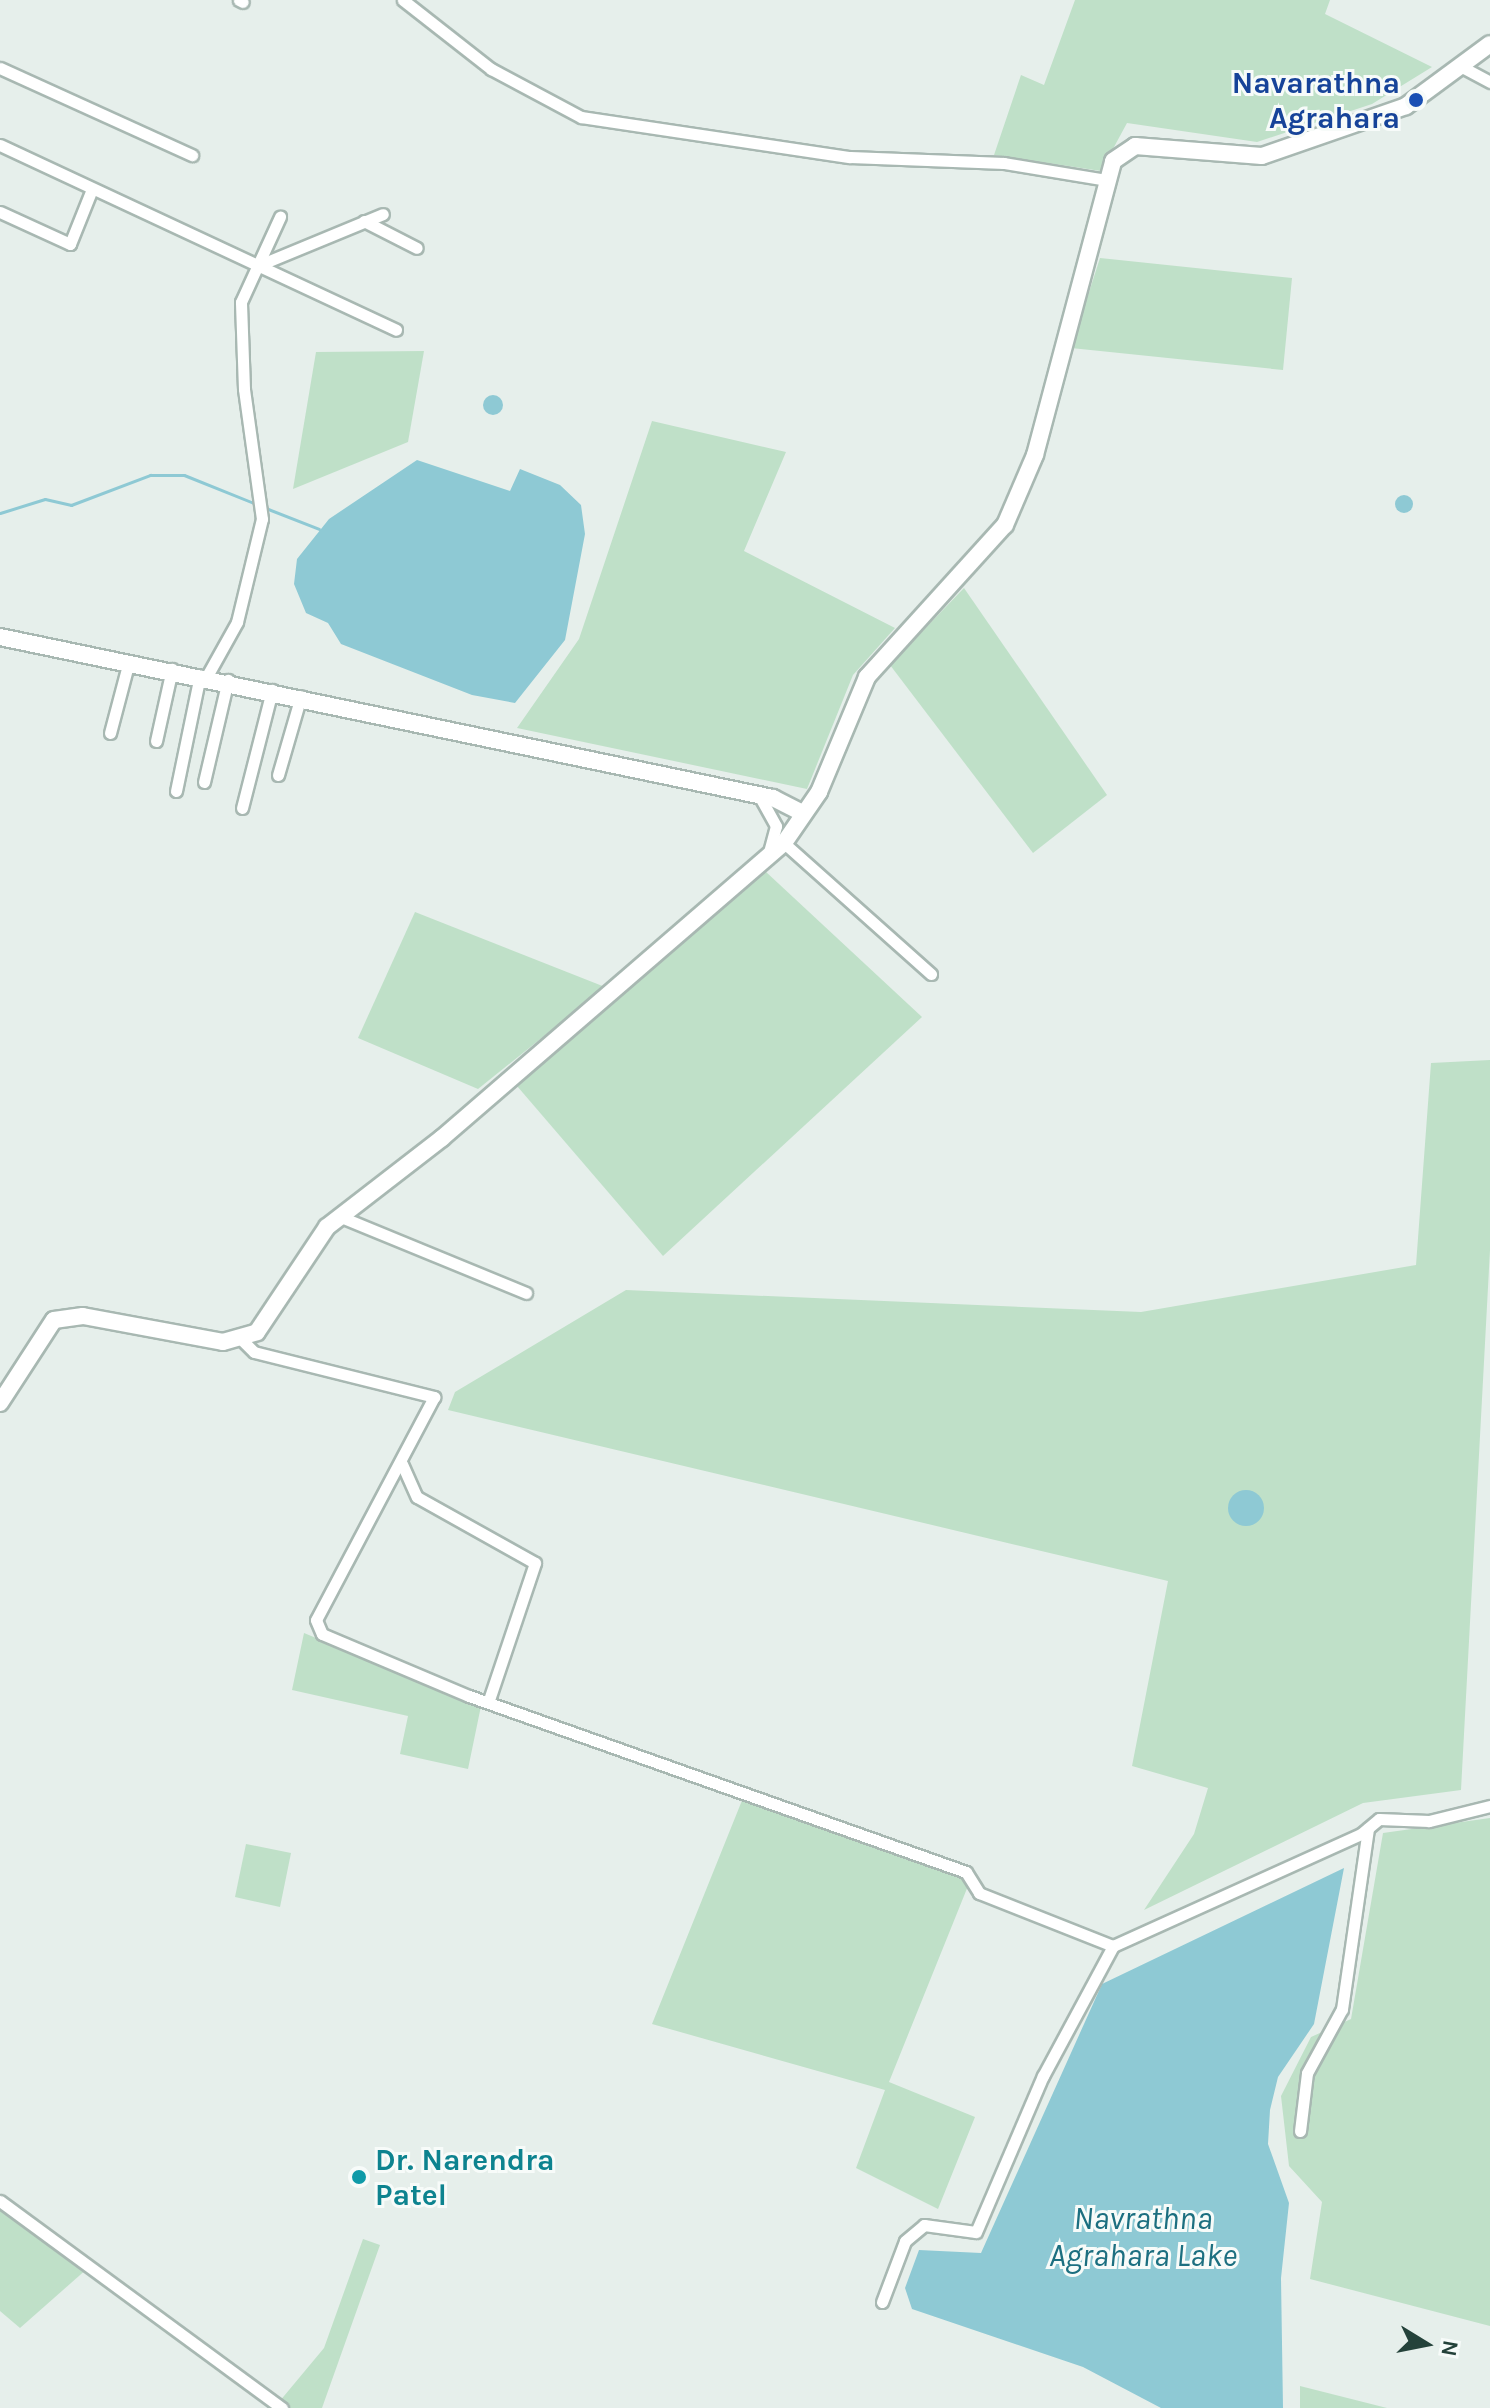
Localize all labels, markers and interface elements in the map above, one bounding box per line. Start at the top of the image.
place label: Navarathna Agrahara [1232,65,1400,136]
marker: Navarathna Agrahara [1407,91,1425,109]
place label: Dr. Narendra Patel [375,2142,555,2212]
marker: Dr. Narendra Patel [350,2168,368,2186]
water label: Navrathna Agrahara Lake [1049,2201,1237,2276]
north arrow [1386,2304,1466,2384]
text: N [1435,2338,1464,2358]

